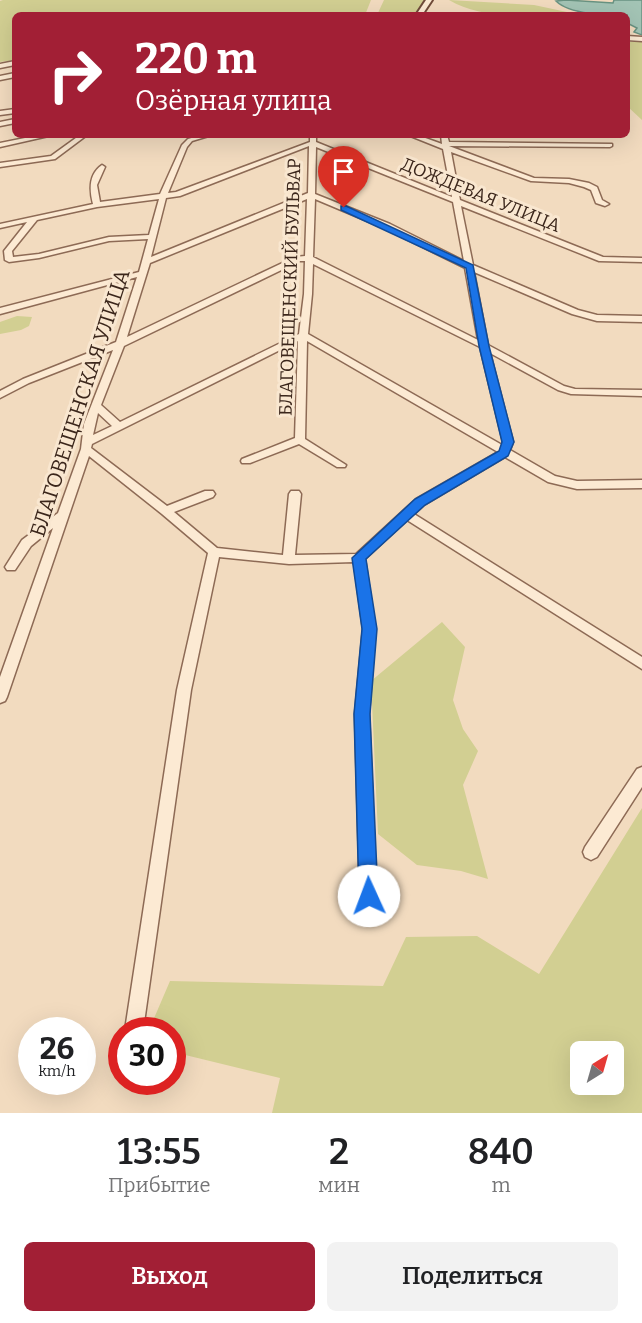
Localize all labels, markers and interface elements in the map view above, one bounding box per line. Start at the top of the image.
text: 220 m [135,34,257,84]
icon: right [36,36,114,114]
text: Озёрная улица [135,85,332,117]
pin [318,146,369,208]
street label: ДОЖДЕВАЯ УЛИЦА [398,153,564,237]
icon: arrive [327,155,360,188]
street label: БЛАГОВЕЩЕНСКИЙ БУЛЬВАР [275,158,305,416]
street label: БЛАГОВЕЩЕНСКАЯ УЛИЦА [24,266,136,540]
position arrow [337,864,401,928]
speed limit sign: 30 [108,1017,186,1095]
text: 26 [40,1031,74,1067]
north arrow [570,1041,624,1095]
map controls [570,1041,624,1095]
text: km/h [38,1062,76,1080]
text: 13:55 [118,1130,201,1174]
text: 2 [329,1130,349,1174]
text: 840 [468,1130,534,1174]
text: Прибытие [108,1173,210,1197]
text: мин [318,1173,360,1197]
text: m [491,1173,510,1197]
button: Выход [24,1242,315,1311]
button: Поделиться [327,1242,618,1311]

